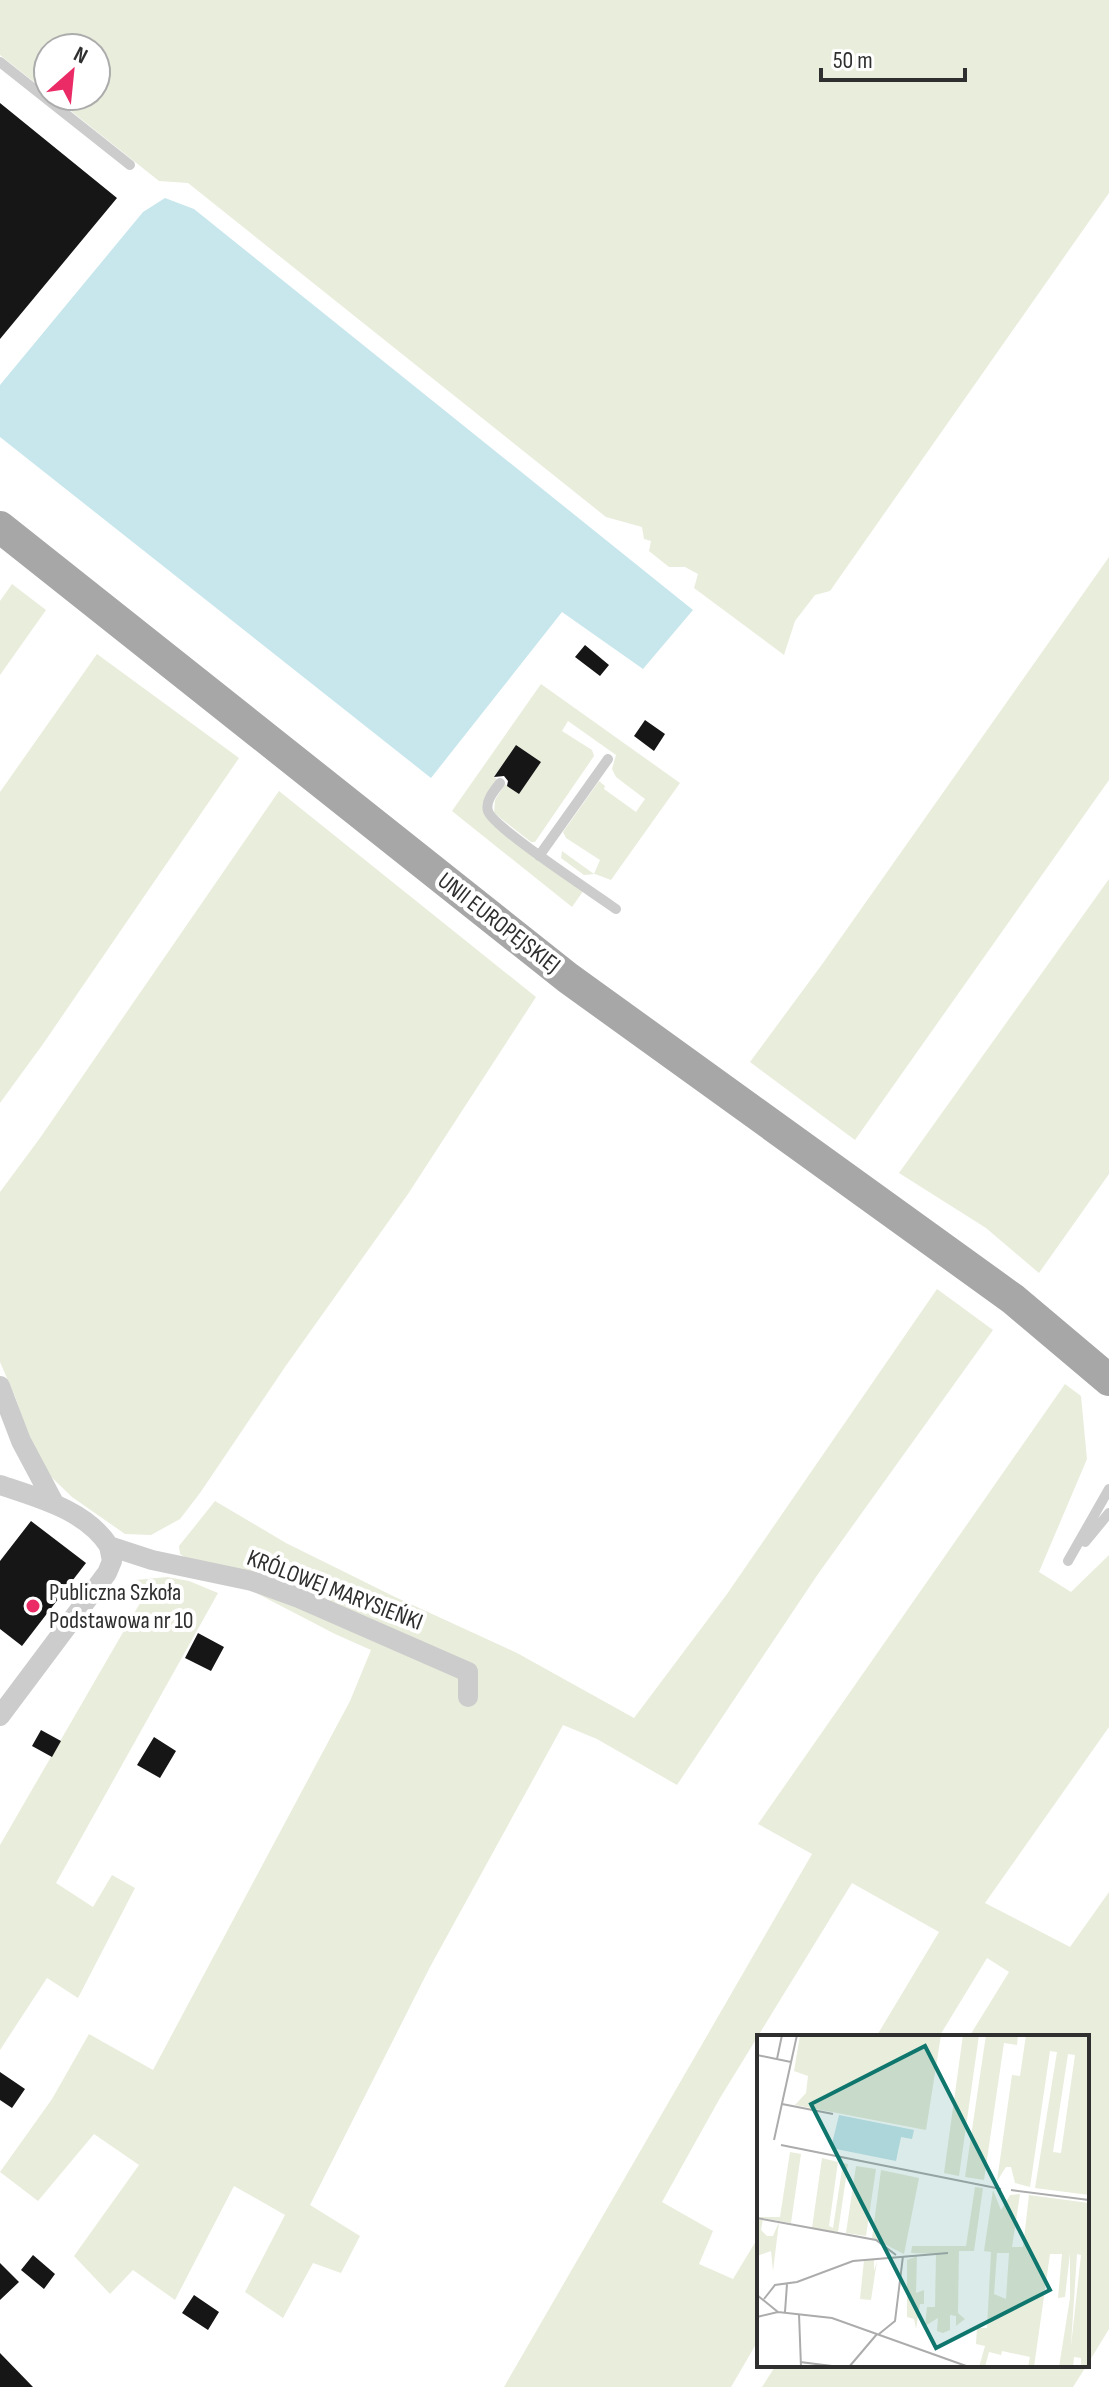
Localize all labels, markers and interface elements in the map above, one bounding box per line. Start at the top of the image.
north arrow [32,32,112,112]
scale bar [821,32,965,82]
text: N [69,41,92,70]
text: 50 m [833,46,873,75]
street label: UNII EUROPEJSKIEJ [432,866,566,980]
street label: KRÓLOWEJ MARYSIEŃKI [243,1543,427,1637]
place label: Publiczna Szkoła Podstawowa nr 10 [49,1578,194,1635]
marker: Publiczna Szkoła Podstawowa nr 10 [24,1597,42,1615]
inset map [757,2035,1089,2367]

